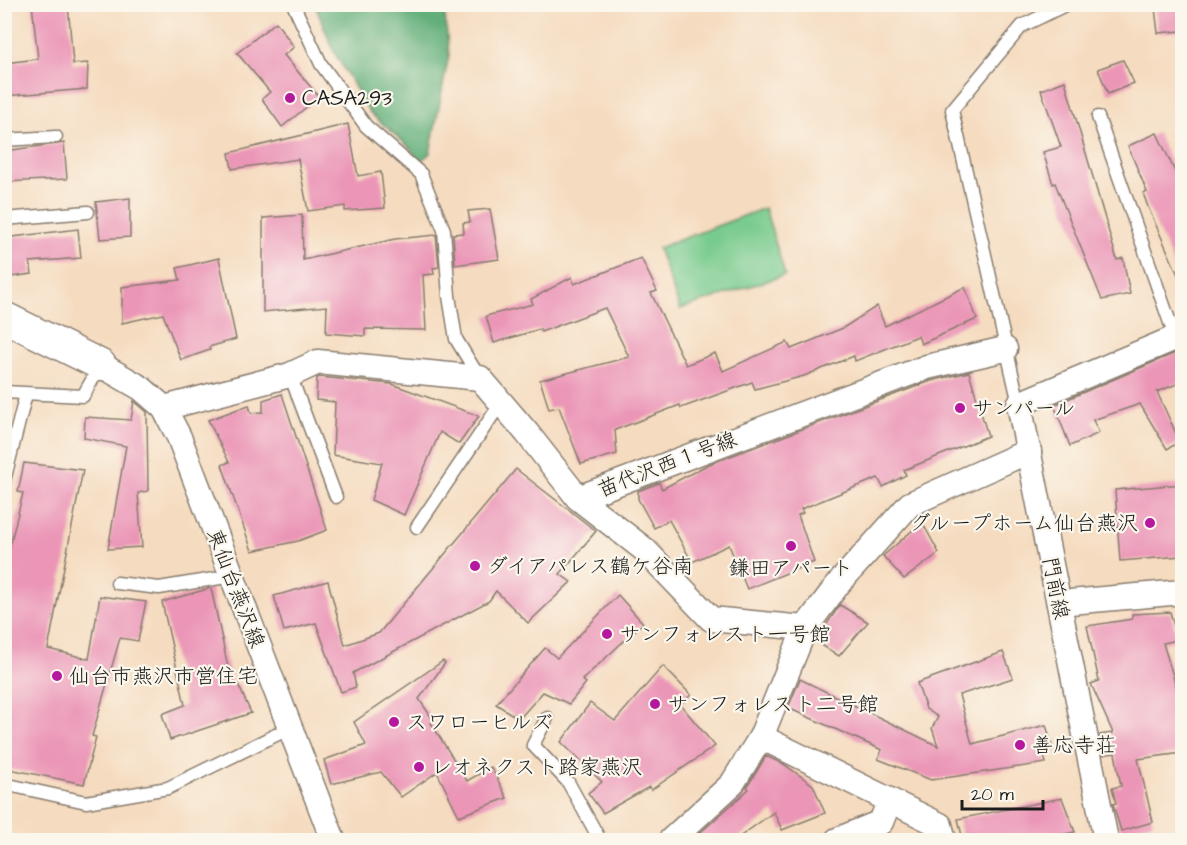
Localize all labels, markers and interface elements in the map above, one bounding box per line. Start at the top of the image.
place label: CASA293 [302,84,392,113]
marker: CASA293 [283,91,297,105]
place label: サンパール [972,394,1075,423]
marker: サンパール [953,401,967,415]
street label: 苗代沢西１号線 [593,425,741,504]
place label: グループホーム仙台燕沢 [910,509,1138,538]
marker: グループホーム仙台燕沢 [1143,516,1157,530]
street label: 東仙台燕沢線 [199,524,272,652]
marker: 鎌田アパート [784,539,798,553]
place label: ダイアパレス鶴ケ谷南 [487,552,694,581]
place label: 鎌田アパート [729,554,853,583]
street label: 門前線 [1035,554,1076,622]
marker: ダイアパレス鶴ケ谷南 [468,559,482,573]
place label: サンフォレスト一号館 [619,620,831,649]
marker: サンフォレスト一号館 [600,627,614,641]
place label: 仙台市燕沢市営住宅 [69,662,258,691]
marker: 仙台市燕沢市営住宅 [50,669,64,683]
place label: サンフォレスト二号館 [667,690,879,719]
marker: サンフォレスト二号館 [648,697,662,711]
place label: スワローヒルズ [406,708,553,737]
marker: スワローヒルズ [387,715,401,729]
place label: 善応寺荘 [1032,731,1116,760]
marker: 善応寺荘 [1013,738,1027,752]
place label: レオネクスト路家燕沢 [431,753,642,782]
marker: レオネクスト路家燕沢 [412,760,426,774]
scale bar [962,773,1043,811]
text: 20 m [971,782,1014,807]

